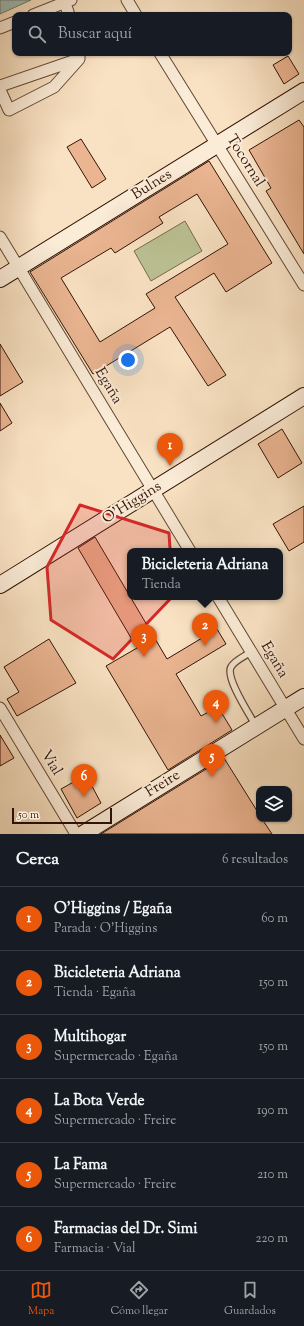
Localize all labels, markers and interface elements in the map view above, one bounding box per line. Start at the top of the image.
search box [12,12,292,56]
icon: search [26,23,48,45]
text: Buscar aquí [58,24,132,45]
street label: Tocornal [221,131,269,191]
street label: Bulnes [128,164,176,206]
your location [118,350,138,370]
street label: Egaña [89,364,127,408]
pin: 1 [157,433,183,466]
street label: O'Higgins [98,476,166,529]
popup [127,548,283,600]
text: Bicicleteria Adriana [142,555,268,576]
text: Tienda [142,576,181,594]
pin: 2 [192,613,218,646]
pin: 3 [131,624,157,657]
street label: Egaña [255,638,293,682]
pin: 4 [203,690,229,723]
pin: 5 [199,744,225,777]
street label: Vial [35,746,67,780]
pin: 6 [71,764,97,797]
street label: Freire [142,765,184,803]
map controls [256,786,292,822]
button: layers [256,786,292,822]
scale bar [12,806,112,825]
text: 50 m [18,807,39,823]
text: Cerca [16,848,59,872]
text: 6 resultados [222,851,288,869]
text: O'Higgins / Egaña [54,899,172,920]
text: 1 [27,910,31,928]
text: 60 m [261,910,288,928]
text: Parada · O'Higgins [54,920,157,938]
text: Bicicleteria Adriana [54,963,181,984]
text: 2 [26,974,32,992]
text: 150 m [259,974,288,992]
text: Tienda · Egaña [54,984,136,1002]
text: Multihogar [54,1027,126,1048]
text: 3 [26,1038,32,1056]
text: 150 m [259,1038,288,1056]
text: Supermercado · Egaña [54,1048,178,1066]
text: La Bota Verde [54,1091,145,1112]
text: 4 [26,1102,32,1120]
text: 190 m [257,1102,288,1120]
text: Supermercado · Freire [54,1112,176,1130]
text: La Fama [54,1155,107,1176]
text: 5 [27,1166,31,1184]
text: 210 m [257,1166,288,1184]
text: Supermercado · Freire [54,1176,176,1194]
text: Farmacias del Dr. Simi [54,1219,197,1240]
text: 6 [26,1230,32,1248]
text: 220 m [255,1230,288,1248]
text: Farmacia · Vial [54,1240,136,1258]
tab: Mapa [28,1279,54,1319]
tab: Cómo llegar [110,1279,168,1319]
tab: Guardados [224,1279,276,1319]

